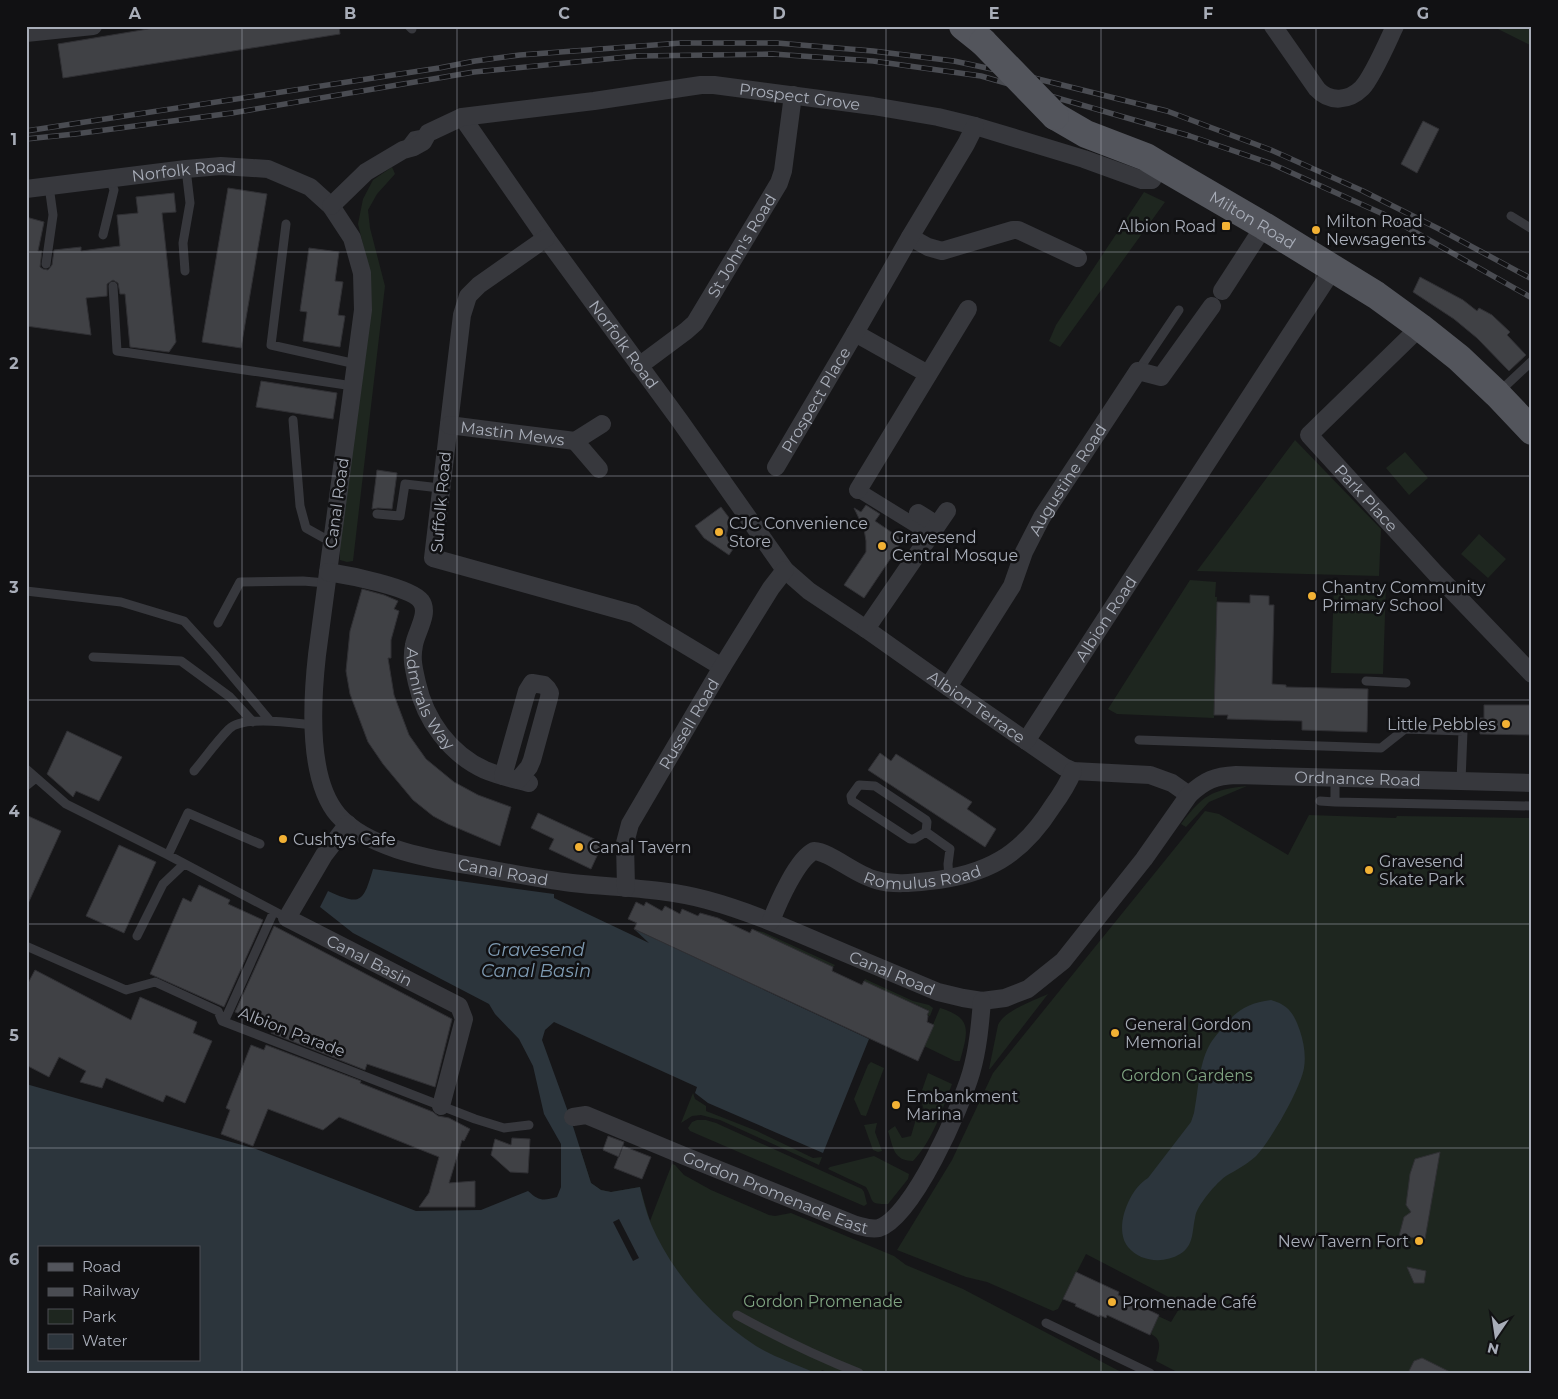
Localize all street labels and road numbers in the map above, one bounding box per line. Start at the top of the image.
street label: Prospect Grove [738,79,861,114]
street label: Norfolk Road [131,156,237,185]
street label: Milton Road [1206,187,1299,253]
street label: St John's Road [703,190,780,301]
street label: Norfolk Road [585,296,662,392]
street label: Prospect Place [777,344,854,456]
street label: Mastin Mews [459,417,566,449]
street label: Augustine Road [1025,420,1110,539]
street label: Suffolk Road [427,451,455,553]
street label: Canal Road [321,456,353,550]
street label: Park Place [1331,460,1402,535]
street label: Albion Road [1071,572,1140,665]
street label: Admirals Way [403,647,459,754]
street label: Albion Terrace [924,666,1029,747]
street label: Russell Road [655,675,723,773]
street label: Ordnance Road [1294,767,1421,789]
street label: Canal Road [457,854,550,889]
street label: Romulus Road [861,861,983,893]
street label: Canal Basin [323,930,416,990]
street label: Canal Road [846,946,938,999]
street label: Albion Parade [236,1003,348,1061]
street label: Gordon Promenade East [680,1147,871,1238]

